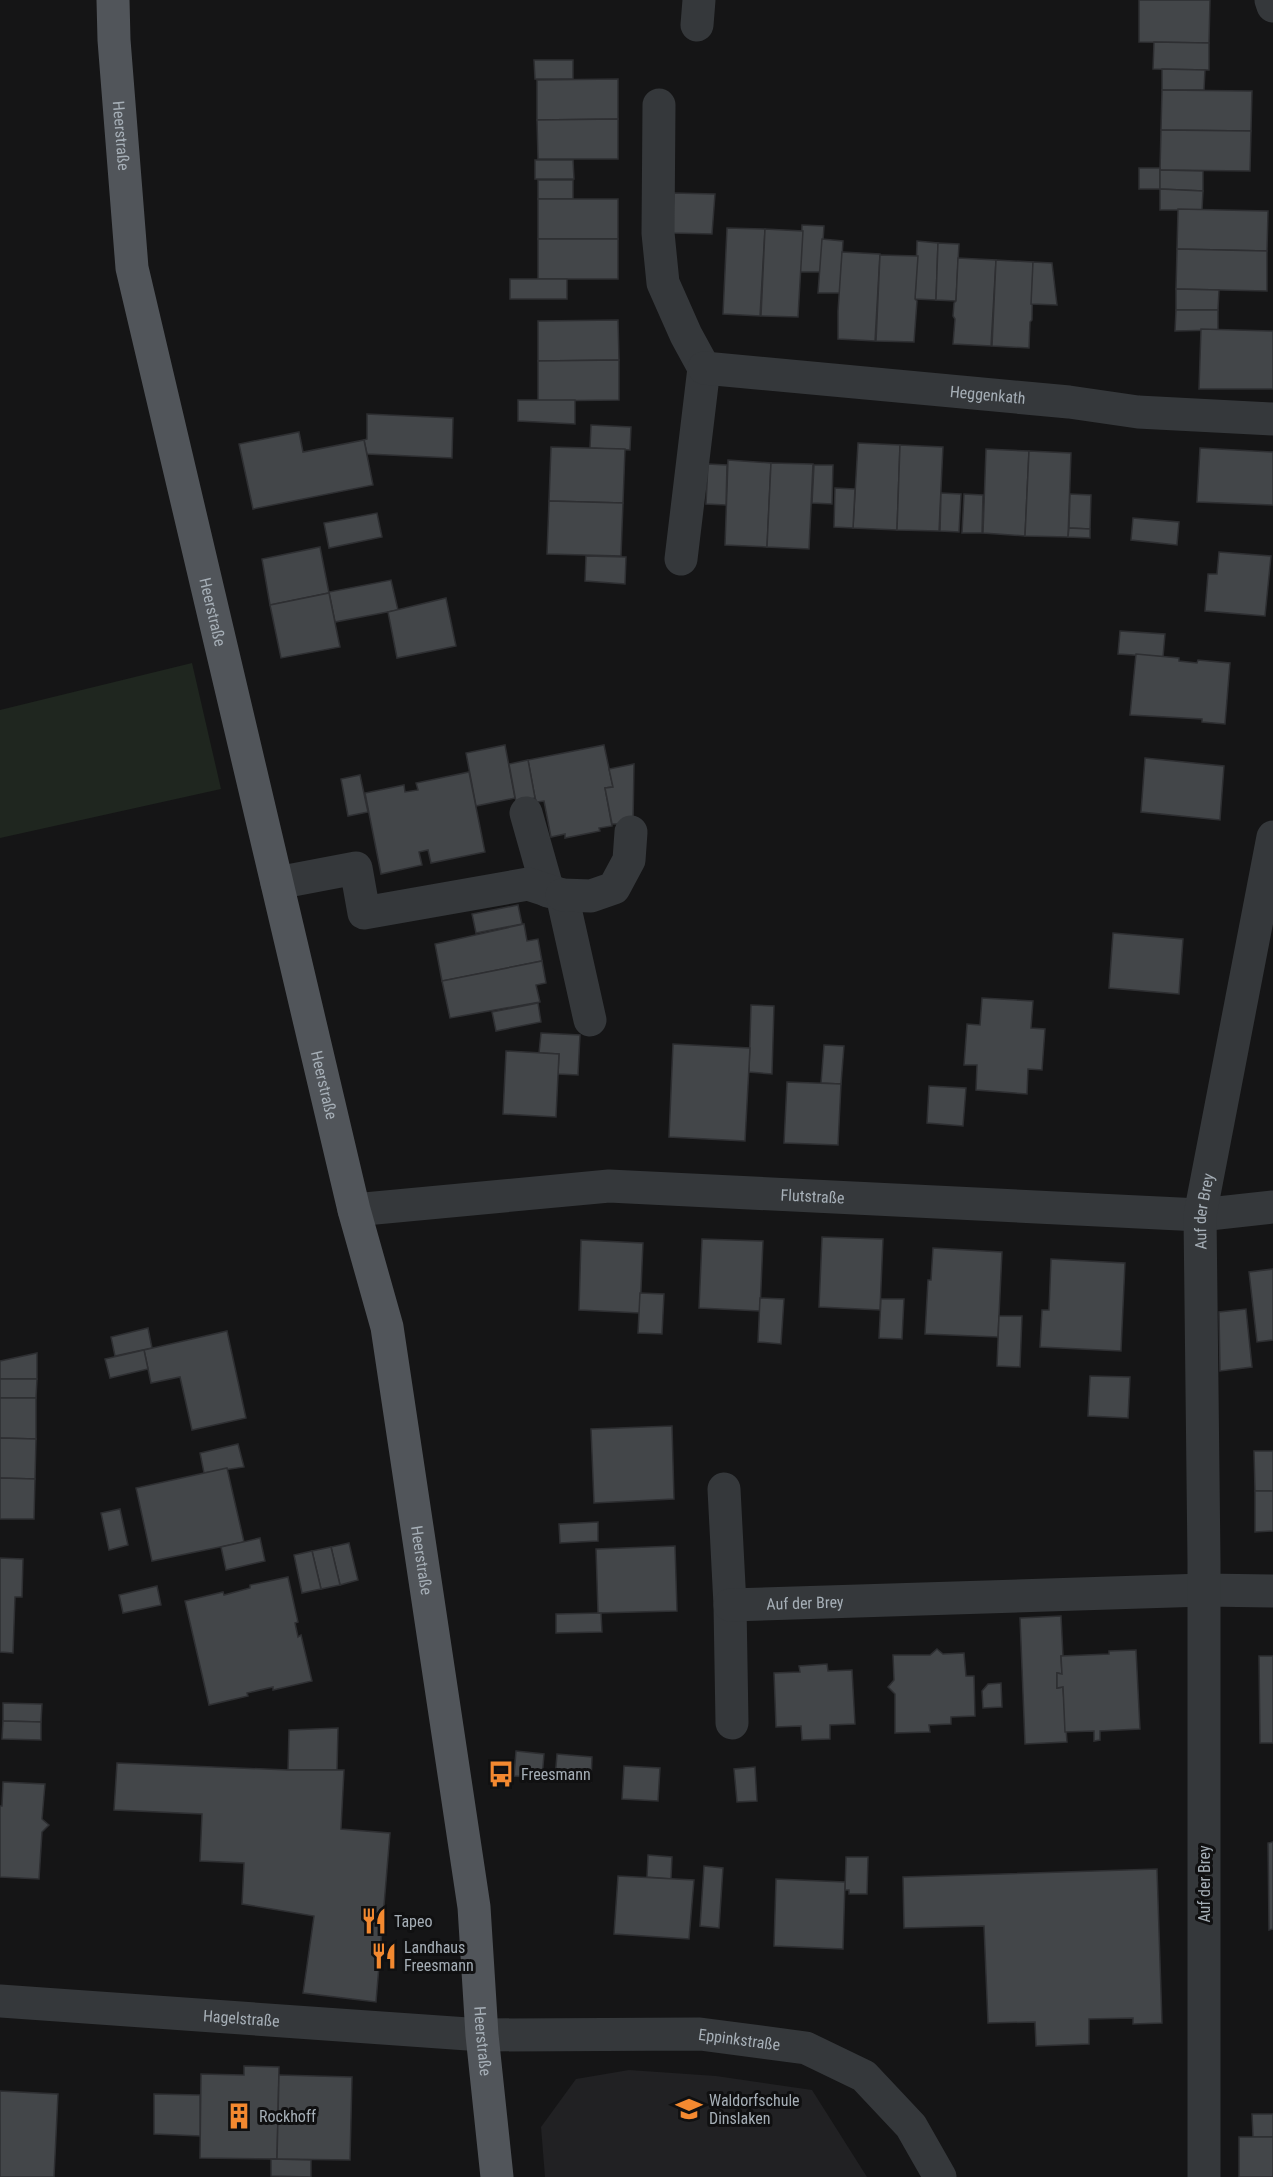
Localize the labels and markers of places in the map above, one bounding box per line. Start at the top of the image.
bus stop icon: Freesmann [486,1759,516,1789]
place label: Freesmann [521,1765,591,1784]
restaurant icon: Tapeo [359,1906,389,1936]
place label: Tapeo [394,1912,433,1931]
place label: Landhaus Freesmann [404,1938,474,1975]
restaurant icon: Landhaus Freesmann [369,1941,399,1971]
place label: Waldorfschule Dinslaken [709,2091,800,2128]
school or university icon: Waldorfschule Dinslaken [674,2094,704,2124]
building icon: Rockhoff [224,2101,254,2131]
place label: Rockhoff [259,2107,316,2126]

